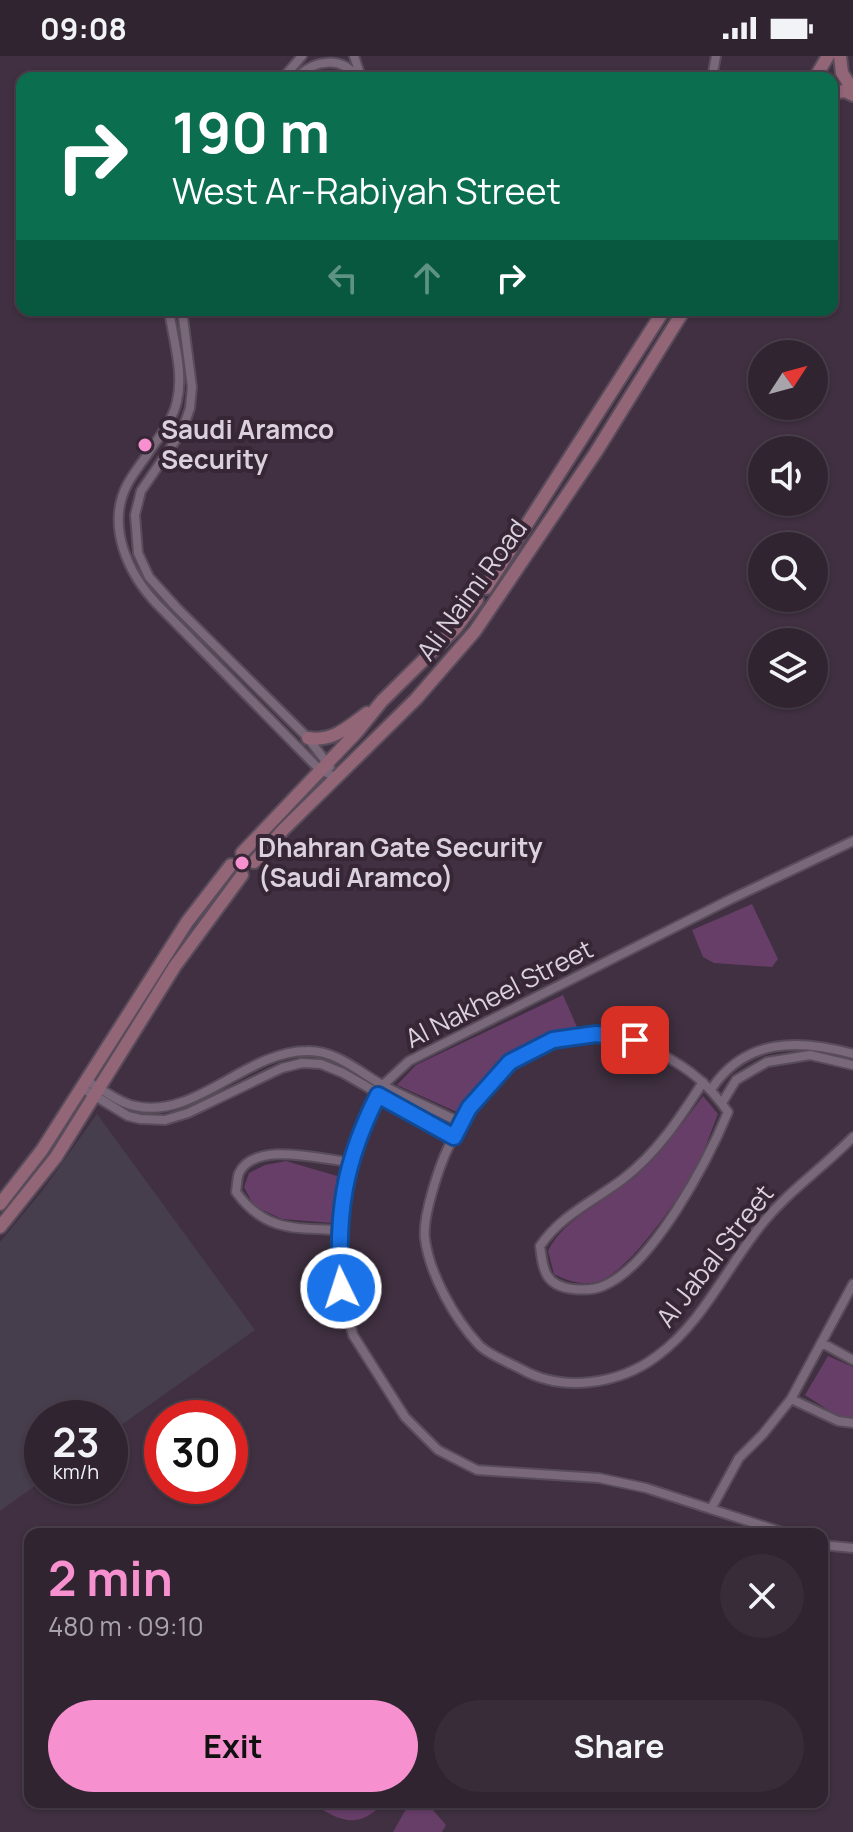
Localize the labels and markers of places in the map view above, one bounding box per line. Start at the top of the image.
place label: Saudi Aramco Security [161,411,334,477]
marker: Saudi Aramco Security [136,436,154,454]
place label: Dhahran Gate Security (Saudi Aramco) [258,829,543,895]
marker: Dhahran Gate Security (Saudi Aramco) [233,854,251,872]
pin [601,1006,669,1074]

